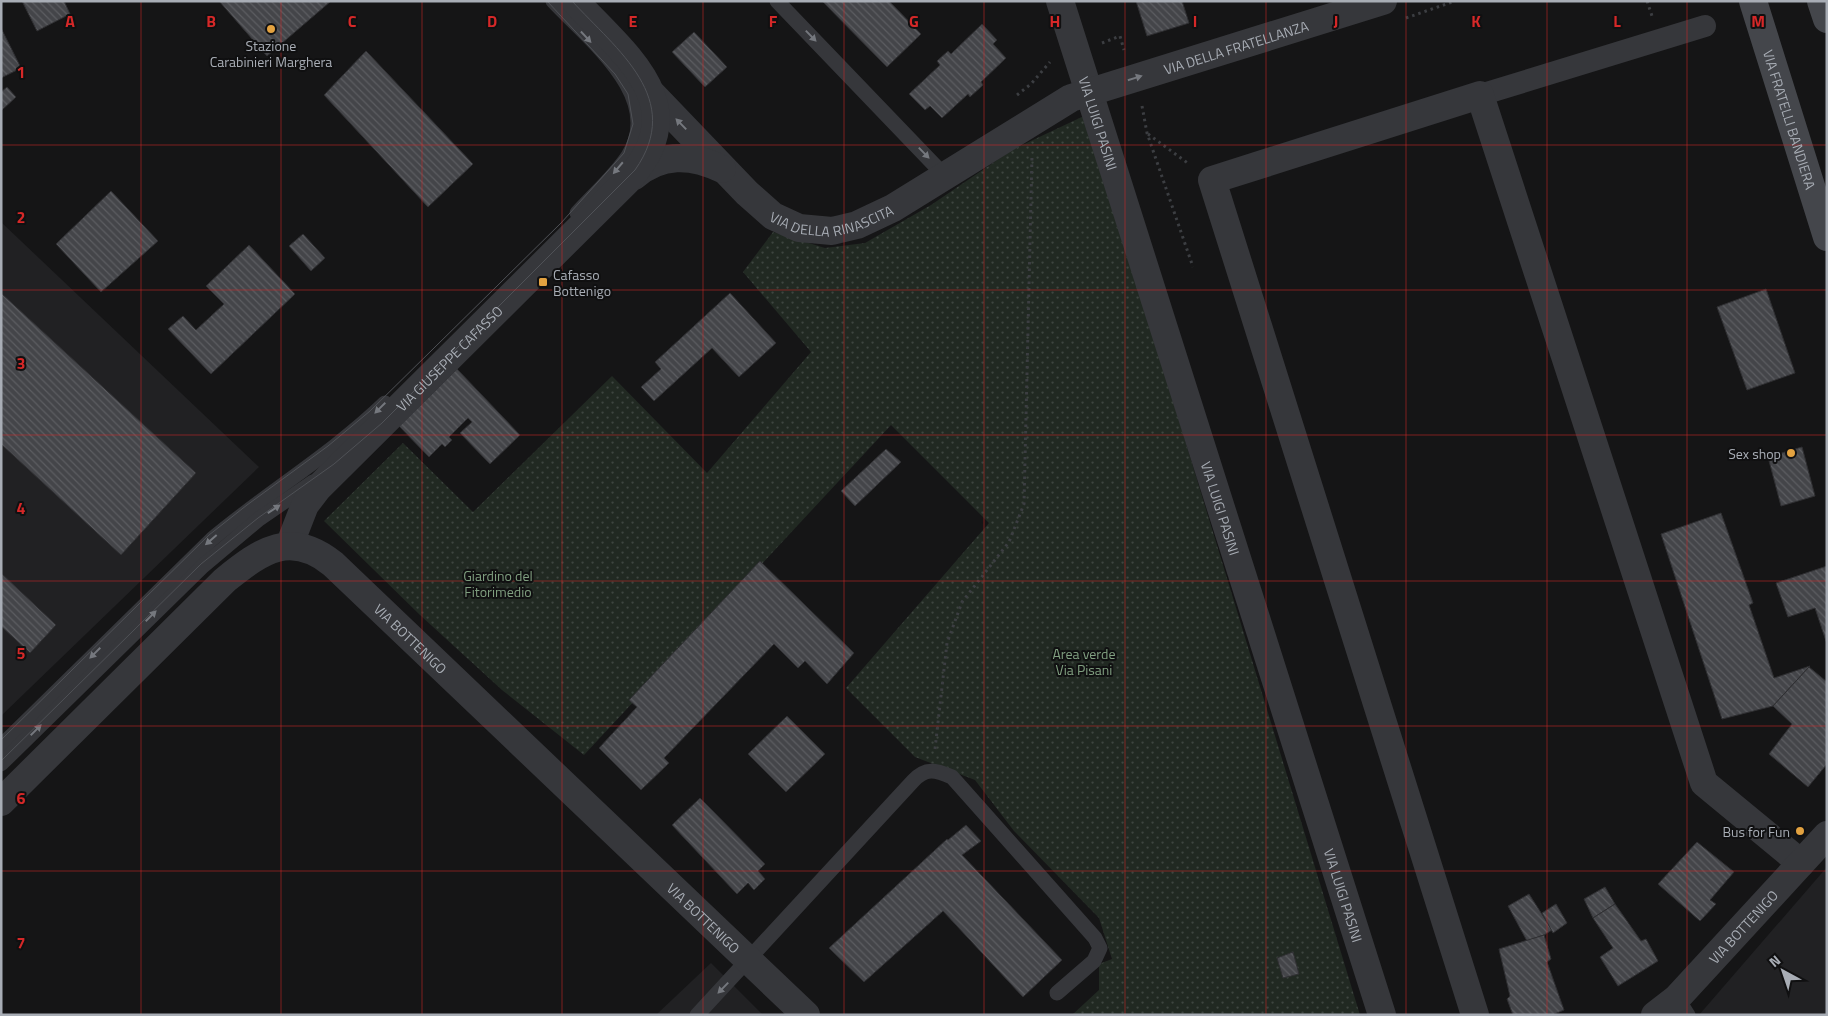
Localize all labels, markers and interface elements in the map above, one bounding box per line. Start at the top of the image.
text: A [65,9,75,33]
text: B [206,9,216,33]
text: C [348,9,357,33]
text: D [487,9,497,33]
text: E [629,9,638,33]
text: F [769,9,778,33]
text: G [909,9,919,33]
text: H [1050,9,1060,33]
text: J [1334,9,1338,33]
text: K [1471,9,1481,33]
text: L [1613,9,1621,33]
text: M [1751,9,1765,33]
street label: VIA DELLA FRATELLANZA [1162,17,1310,77]
marker: Stazione Carabinieri Marghera [265,23,277,35]
one-way arrow [580,30,592,42]
one-way arrow [805,30,817,42]
place label: Stazione Carabinieri Marghera [210,35,332,72]
street label: VIA FRATELLI BANDIERA [1758,47,1822,192]
text: 1 [17,60,25,84]
street label: VIA LUIGI PASINI [1074,73,1123,173]
one-way arrow [1128,74,1143,82]
one-way arrow [675,119,687,131]
one-way arrow [918,147,930,159]
one-way arrow [612,161,623,174]
street label: VIA DELLA RINASCITA [767,199,897,242]
text: 2 [17,205,25,229]
place label: Cafasso Bottenigo [553,264,611,301]
marker: Cafasso Bottenigo [537,276,549,288]
street label: VIA GIUSEPPE CAFASSO [391,300,507,416]
text: 3 [17,351,25,375]
one-way arrow [374,401,386,413]
place label: Sex shop [1728,443,1781,464]
marker: Sex shop [1785,447,1797,459]
street label: VIA LUIGI PASINI [1196,458,1246,558]
text: 4 [17,496,26,520]
one-way arrow [267,504,281,514]
one-way arrow [206,534,218,546]
park label: Giardino del Fitorimedio [463,565,533,602]
street label: VIA BOTTENIGO [370,598,452,678]
one-way arrow [145,610,157,622]
text: 5 [17,641,26,665]
park label: Area verde Via Pisani [1052,643,1116,680]
one-way arrow [89,647,101,659]
one-way arrow [30,724,42,736]
text: 6 [17,786,26,810]
place label: Bus for Fun [1722,821,1790,842]
marker: Bus for Fun [1794,825,1806,837]
street label: VIA LUIGI PASINI [1319,845,1369,945]
street label: VIA BOTTENIGO [663,878,745,958]
street label: VIA BOTTENIGO [1705,887,1781,967]
text: 7 [17,931,25,955]
north arrow [1758,946,1808,996]
one-way arrow [717,982,729,994]

